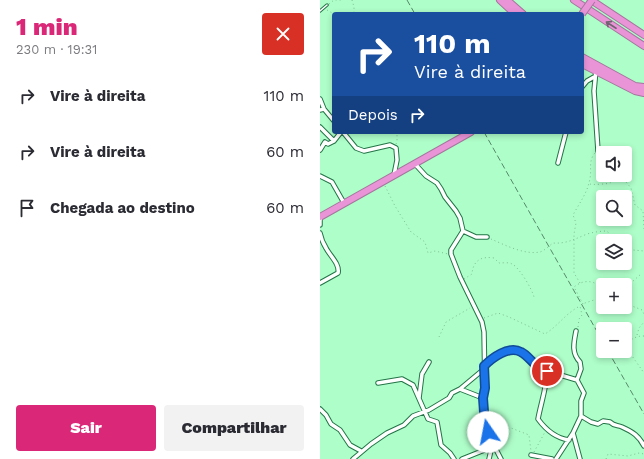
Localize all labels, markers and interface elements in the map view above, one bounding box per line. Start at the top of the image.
text: 1 min [16,13,78,41]
button: close [262,13,304,55]
one-way arrow [606,20,617,29]
text: 110 m [414,27,491,60]
icon: right [348,28,400,80]
text: 230 m · 19:31 [16,42,97,57]
text: Vire à direita [414,61,526,82]
icon: right [16,85,38,107]
text: Vire à direita [50,87,145,105]
text: 110 m [264,87,304,105]
icon: right [406,104,428,126]
text: Depois [348,106,398,124]
icon: right [16,141,38,163]
text: Vire à direita [50,143,145,161]
text: 60 m [266,143,304,161]
map controls [596,146,632,358]
button: sound [596,146,632,182]
button: search [596,190,632,226]
icon: arrive [16,197,38,219]
text: Chegada ao destino [50,199,195,217]
text: 60 m [266,199,304,217]
button: layers [596,234,632,270]
button: + [596,278,632,314]
button: − [596,322,632,358]
pin [530,354,564,388]
icon: arrive [536,360,558,382]
button: Sair [16,405,156,451]
button: Compartilhar [164,405,304,451]
position arrow [467,411,509,453]

